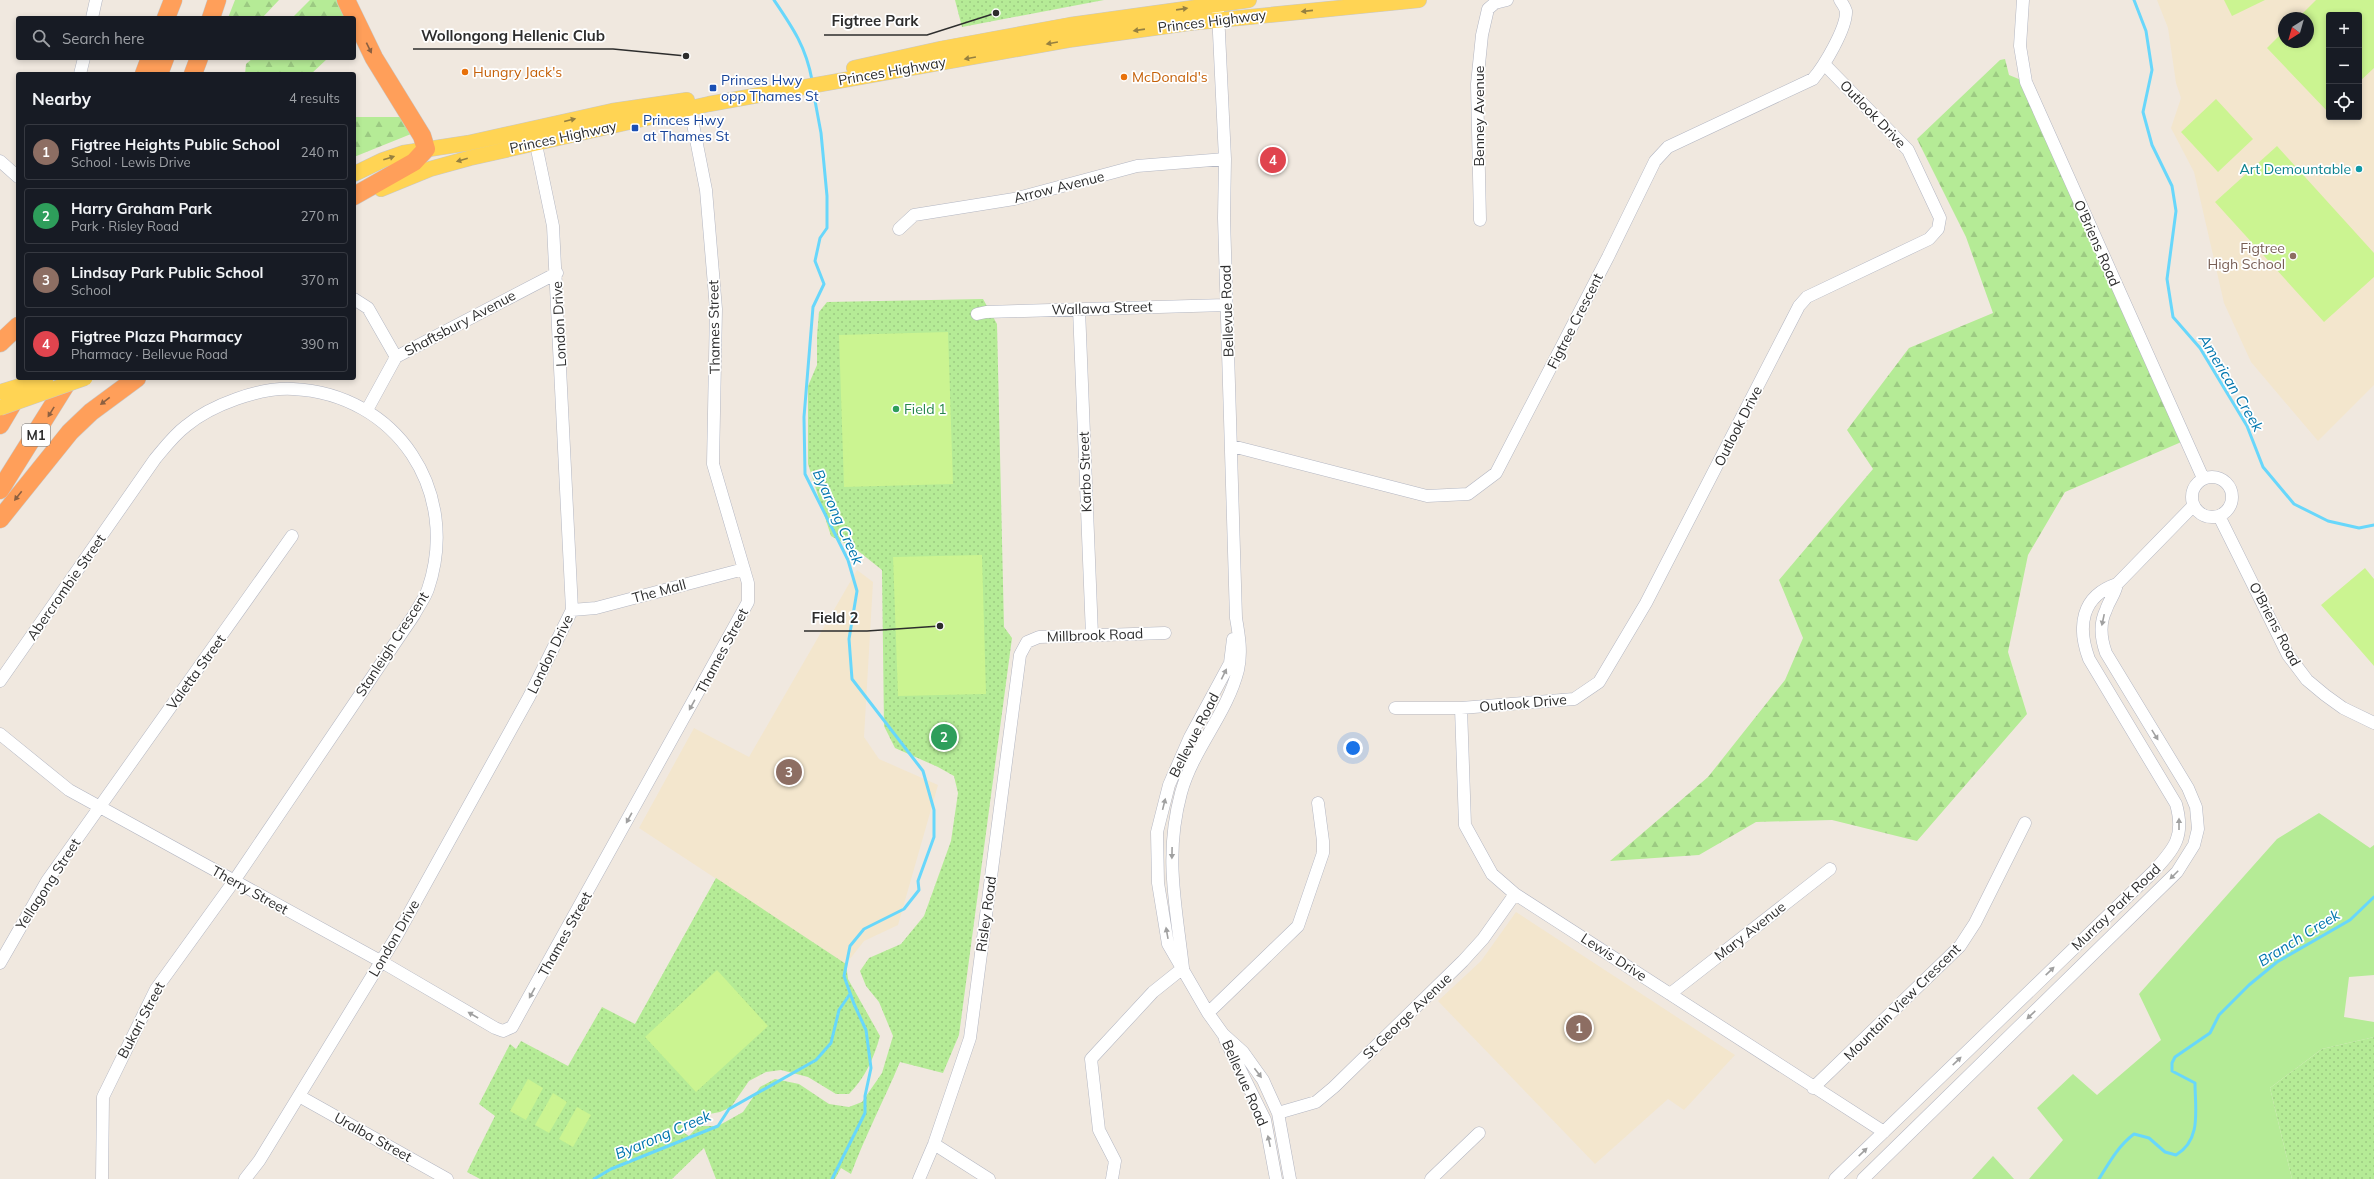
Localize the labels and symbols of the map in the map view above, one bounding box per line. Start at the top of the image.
street label: Princes Highway [1157,5,1268,37]
one-way arrow [1176,6,1188,12]
one-way arrow [1301,7,1313,14]
callout: Figtree Park [824,8,927,35]
text: Figtree Park [832,11,919,30]
north arrow [2278,12,2314,48]
callout: Wollongong Hellenic Club [413,22,613,49]
text: Wollongong Hellenic Club [421,26,605,45]
one-way arrow [1133,27,1145,33]
one-way arrow [1046,40,1058,46]
one-way arrow [366,42,372,53]
street label: Princes Highway [837,53,948,89]
one-way arrow [964,55,976,61]
place label: Hungry Jack's [473,63,562,81]
street label: Benney Avenue [1470,66,1488,166]
marker: Hungry Jack's [460,67,470,77]
place label: McDonald's [1132,68,1208,86]
place label: Princes Hwy opp Thames St [721,71,819,105]
marker: McDonald's [1119,72,1129,82]
street label: Outlook Drive [1836,76,1910,152]
marker: Princes Hwy opp Thames St [708,83,718,93]
place label: Princes Hwy at Thames St [643,111,729,145]
street label: Princes Highway [508,117,619,157]
one-way arrow [564,117,577,123]
marker: Princes Hwy at Thames St [630,123,640,133]
pin: 4 [1260,145,1286,175]
one-way arrow [383,155,395,161]
one-way arrow [456,157,468,163]
place label: Art Demountable [2239,160,2351,178]
marker: Art Demountable [2354,164,2364,174]
street label: Arrow Avenue [1012,167,1106,207]
street label: O'Briens Road [2070,197,2124,289]
place label: Figtree High School [2207,239,2285,273]
marker: Figtree High School [2288,251,2298,261]
street label: Bellevue Road [1216,264,1238,358]
street label: Figtree Crescent [1543,270,1607,372]
street label: Thames Street [704,280,724,374]
street label: London Drive [548,281,570,367]
street label: Shaftsbury Avenue [401,286,519,360]
street label: Wallawa Street [1051,297,1153,319]
water label: American Creek [2194,330,2269,436]
street label: Outlook Drive [1710,383,1766,469]
one-way arrow [100,396,111,405]
place label: Field 1 [904,400,947,418]
marker: Field 1 [891,404,901,414]
one-way arrow [47,406,54,418]
road number: M1 [22,424,50,446]
street label: Karbo Street [1075,431,1095,513]
water label: Byarong Creek [809,466,868,569]
one-way arrow [13,490,22,501]
street label: Abercrombie Street [23,530,109,643]
street label: The Mall [630,575,688,607]
street label: O'Briens Road [2245,579,2305,669]
street label: Stanleigh Crescent [351,588,433,700]
callout: Field 2 [804,604,867,631]
street label: Thames Street [692,605,752,697]
text: Field 2 [811,608,859,627]
street label: London Drive [523,611,577,697]
one-way arrow [2100,614,2106,626]
street label: Millbrook Road [1046,624,1144,646]
street label: Valetta Street [163,631,229,713]
one-way arrow [1221,669,1228,680]
street label: Bellevue Road [1165,690,1223,780]
street label: Outlook Drive [1478,690,1568,716]
one-way arrow [689,699,696,711]
pin: 2 [931,722,957,752]
one-way arrow [2152,729,2159,741]
your location [1343,738,1363,758]
pin: 3 [776,757,802,787]
one-way arrow [1161,798,1167,810]
one-way arrow [626,812,633,824]
one-way arrow [2176,817,2182,830]
street label: Yellagong Street [11,835,84,934]
one-way arrow [1169,847,1175,860]
street label: Murray Park Road [2068,860,2164,954]
street label: Therry Street [209,862,291,918]
one-way arrow [2169,870,2178,880]
street label: Risley Road [972,875,1000,953]
street label: Thames Street [534,888,596,980]
street label: London Drive [365,896,423,980]
street label: Mary Avenue [1711,898,1789,964]
water label: Branch Creek [2254,904,2344,970]
one-way arrow [1163,927,1169,939]
street label: Lewis Drive [1578,929,1650,985]
street label: Mountain View Crescent [1840,940,1964,1064]
one-way arrow [2045,966,2055,976]
street label: St George Avenue [1359,969,1455,1063]
street label: Bukari Street [113,979,169,1061]
one-way arrow [529,987,535,999]
one-way arrow [2026,1010,2036,1020]
one-way arrow [467,1012,479,1019]
pin: 1 [1566,1013,1592,1043]
street label: Bellevue Road [1218,1037,1272,1129]
one-way arrow [1952,1057,1962,1066]
one-way arrow [1254,1068,1262,1078]
water label: Byarong Creek [612,1105,715,1163]
street label: Uralba Street [331,1108,415,1166]
one-way arrow [1266,1134,1272,1147]
one-way arrow [1858,1147,1868,1157]

